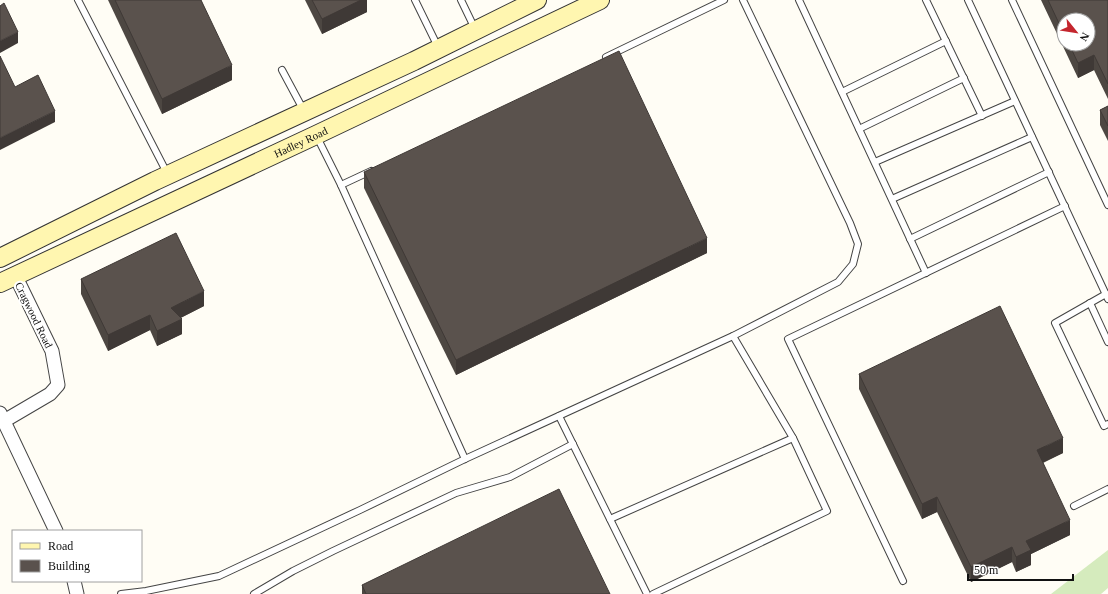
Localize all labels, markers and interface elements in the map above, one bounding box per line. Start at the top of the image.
north arrow [1056,12,1096,52]
text: N [1077,31,1092,43]
street label: Hadley Road [272,124,330,160]
street label: Cragwood Road [13,280,55,350]
legend [12,530,142,582]
text: Road [48,539,73,553]
scale bar [968,556,1073,582]
text: Building [48,559,90,573]
text: 50 m [974,563,999,577]

